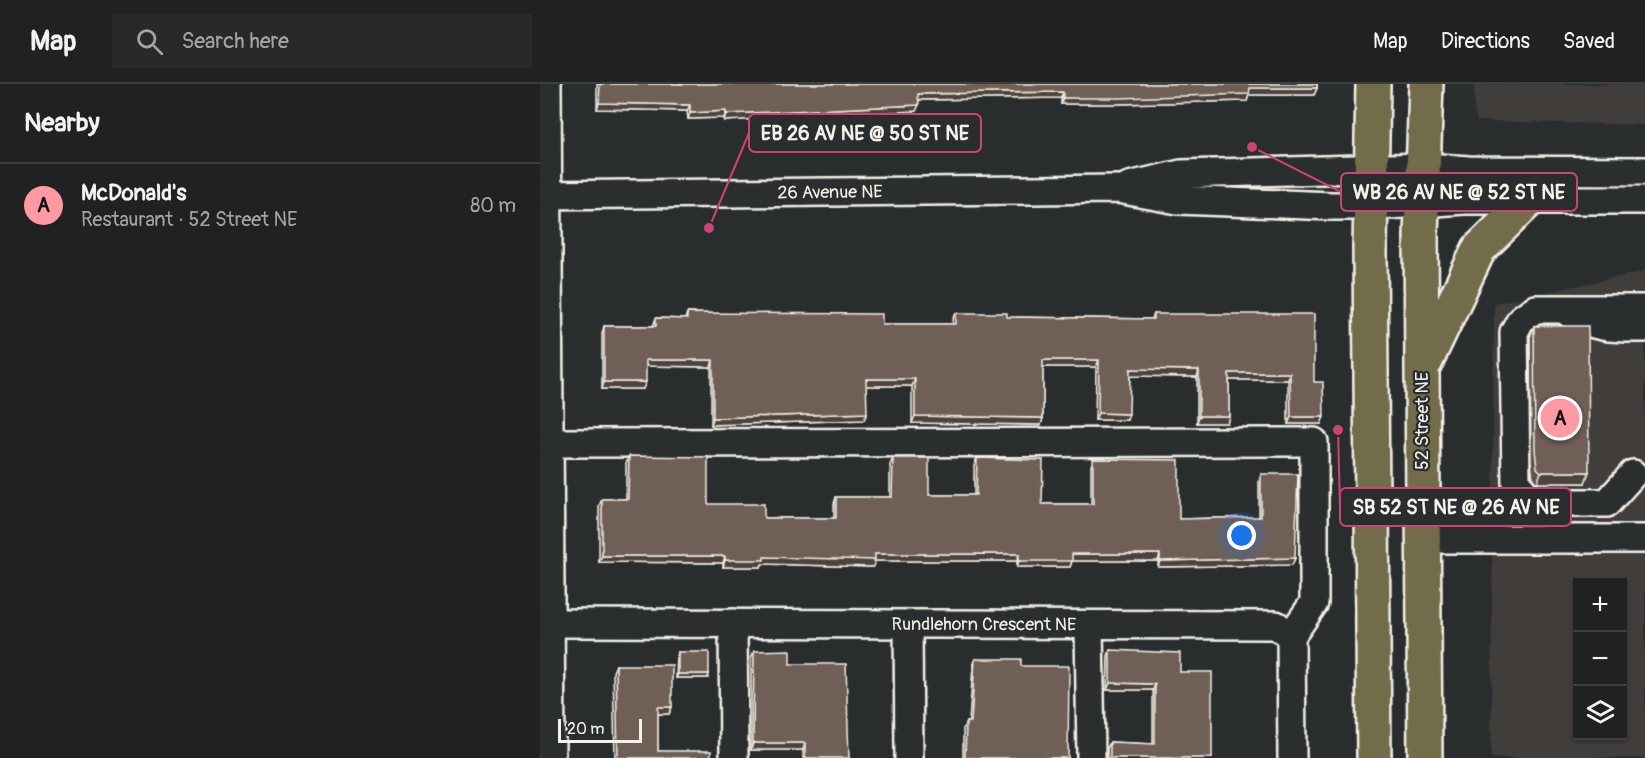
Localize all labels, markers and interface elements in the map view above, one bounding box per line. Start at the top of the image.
search box [112,14,532,68]
text: Map [30,24,76,59]
icon: search [133,25,166,58]
text: Search here [181,27,289,55]
text: Map [1373,28,1408,55]
text: Directions [1441,28,1530,55]
text: Saved [1563,28,1615,55]
text: Nearby [24,107,100,139]
callout: EB 26 AV NE @ 50 ST NE [749,114,981,152]
text: EB 26 AV NE @ 50 ST NE [761,121,970,146]
callout: WB 26 AV NE @ 52 ST NE [1341,173,1577,211]
text: McDonald's [81,179,186,207]
street label: 26 Avenue NE [777,180,883,205]
text: WB 26 AV NE @ 52 ST NE [1353,180,1566,205]
text: A [37,193,50,218]
text: 80 m [470,193,516,218]
text: Restaurant · 52 Street NE [81,207,297,232]
street label: 52 Street NE [1411,372,1434,470]
pin: A [1540,396,1580,440]
callout: SB 52 ST NE @ 26 AV NE [1340,488,1571,526]
text: SB 52 ST NE @ 26 AV NE [1352,495,1560,520]
your location [1227,521,1256,550]
map controls [1573,578,1627,740]
button: + [1573,578,1627,632]
street label: Rundlehorn Crescent NE [892,613,1076,636]
button: − [1573,632,1627,686]
button: layers [1573,686,1627,740]
scale bar [558,716,642,744]
text: 20 m [567,719,605,739]

